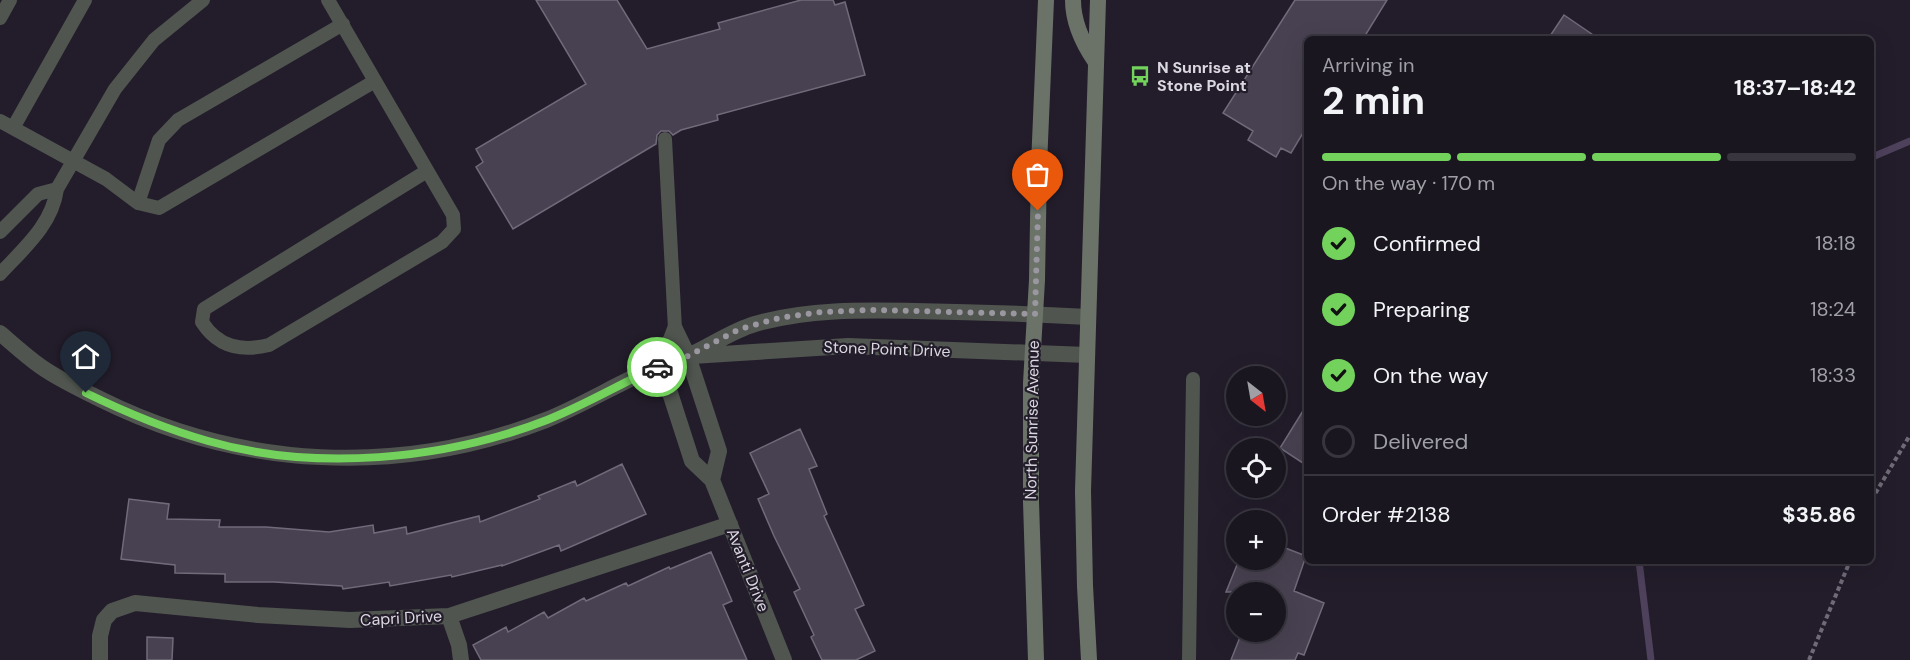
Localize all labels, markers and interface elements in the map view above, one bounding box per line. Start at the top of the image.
text: Arriving in [1322,52,1414,78]
place label: N Sunrise at Stone Point [1157,57,1251,96]
bus stop icon: N Sunrise at Stone Point [1128,64,1152,88]
text: 18:37–18:42 [1734,73,1856,102]
text: 2 min [1322,75,1425,126]
pin [1012,149,1063,211]
icon: bag [1021,158,1054,191]
text: On the way · 170 m [1322,170,1495,196]
icon: check [1322,227,1355,260]
text: Confirmed [1373,229,1481,258]
text: 18:18 [1815,230,1856,256]
icon: check [1322,293,1355,326]
text: Preparing [1373,295,1470,324]
text: 18:24 [1810,296,1856,322]
pin [60,331,111,393]
street label: Stone Point Drive [823,336,951,362]
courier [627,337,687,397]
icon: home [69,340,102,373]
street label: North Sunrise Avenue [1020,340,1044,500]
icon: car [641,351,674,384]
icon: check [1322,359,1355,392]
text: On the way [1373,361,1488,390]
text: 18:33 [1810,362,1856,388]
north arrow [1226,366,1286,426]
map controls [1226,366,1286,642]
text: Delivered [1373,427,1468,456]
button: locate [1226,438,1286,498]
text: Order #2138 [1322,500,1451,529]
text: $35.86 [1782,500,1856,529]
button: + [1226,510,1286,570]
street label: Avanti Drive [722,525,774,615]
button: − [1226,582,1286,642]
street label: Capri Drive [359,605,443,631]

